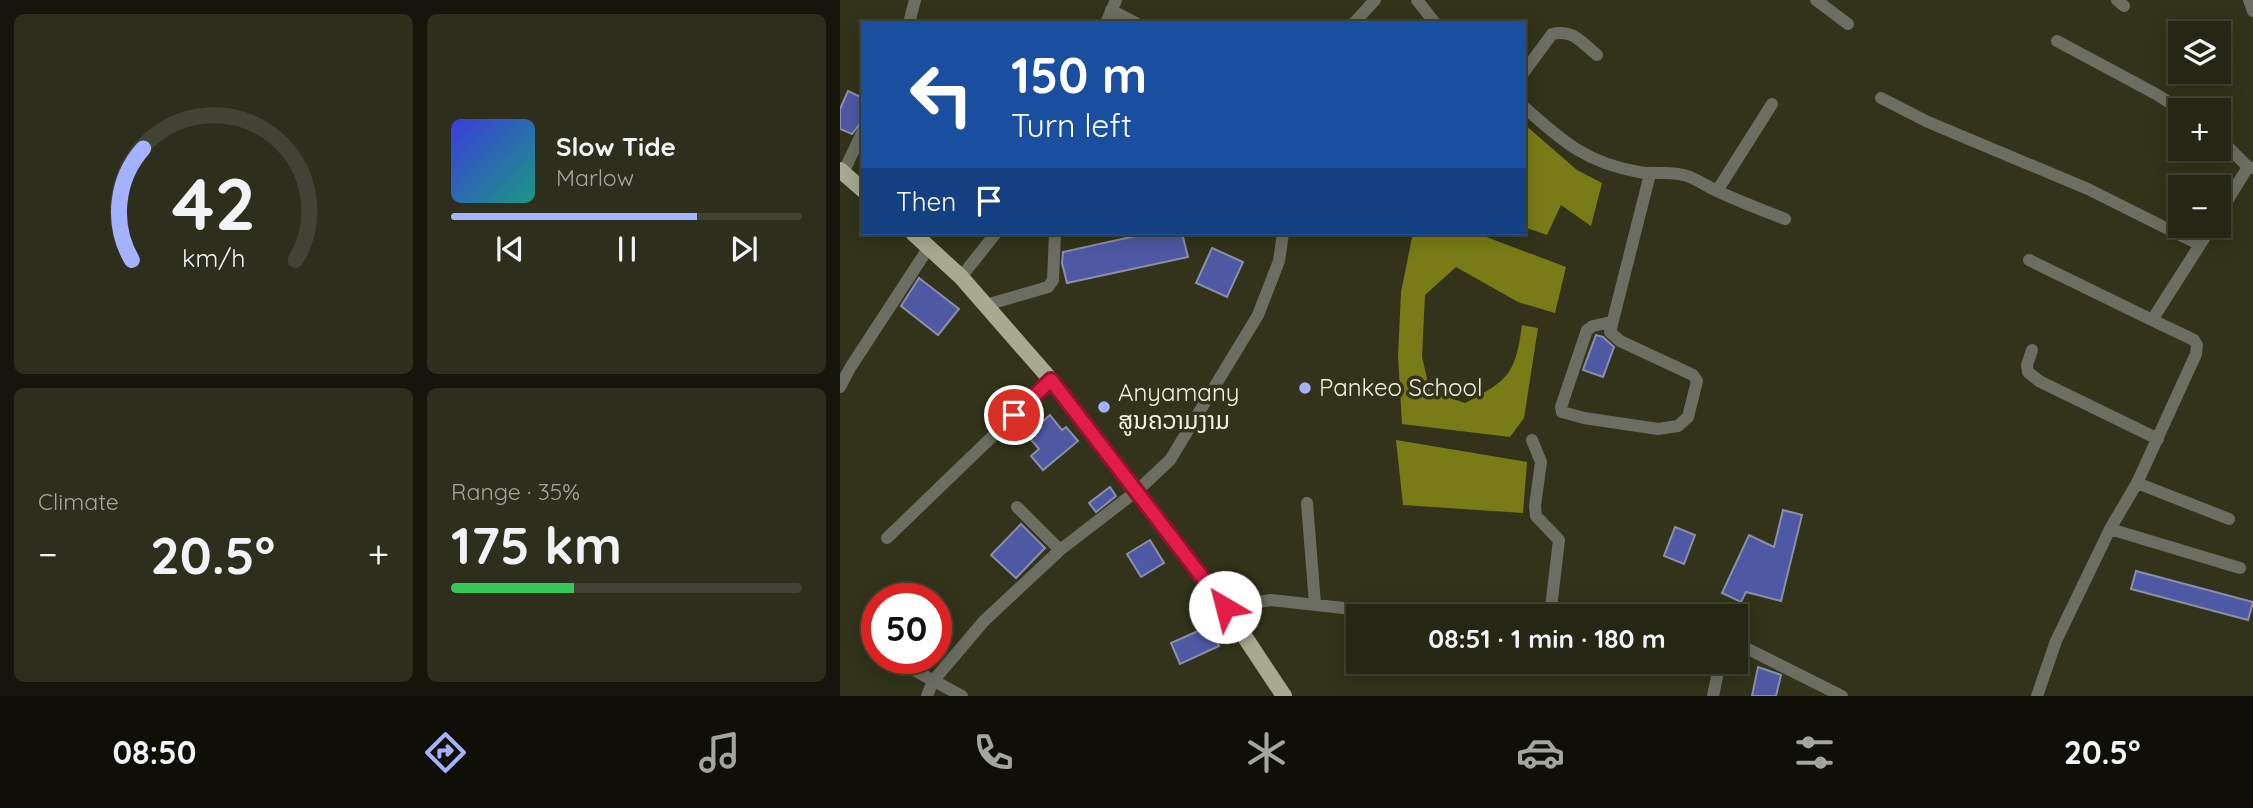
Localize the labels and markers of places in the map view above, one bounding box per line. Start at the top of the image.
place label: Pankeo School [1319,372,1483,402]
place label: Anyamany ສູນຄວາມງາມ [1118,377,1239,436]
marker: Pankeo School [1297,380,1313,396]
pin [984,385,1044,445]
marker: Anyamany ສູນຄວາມງາມ [1096,399,1112,415]

